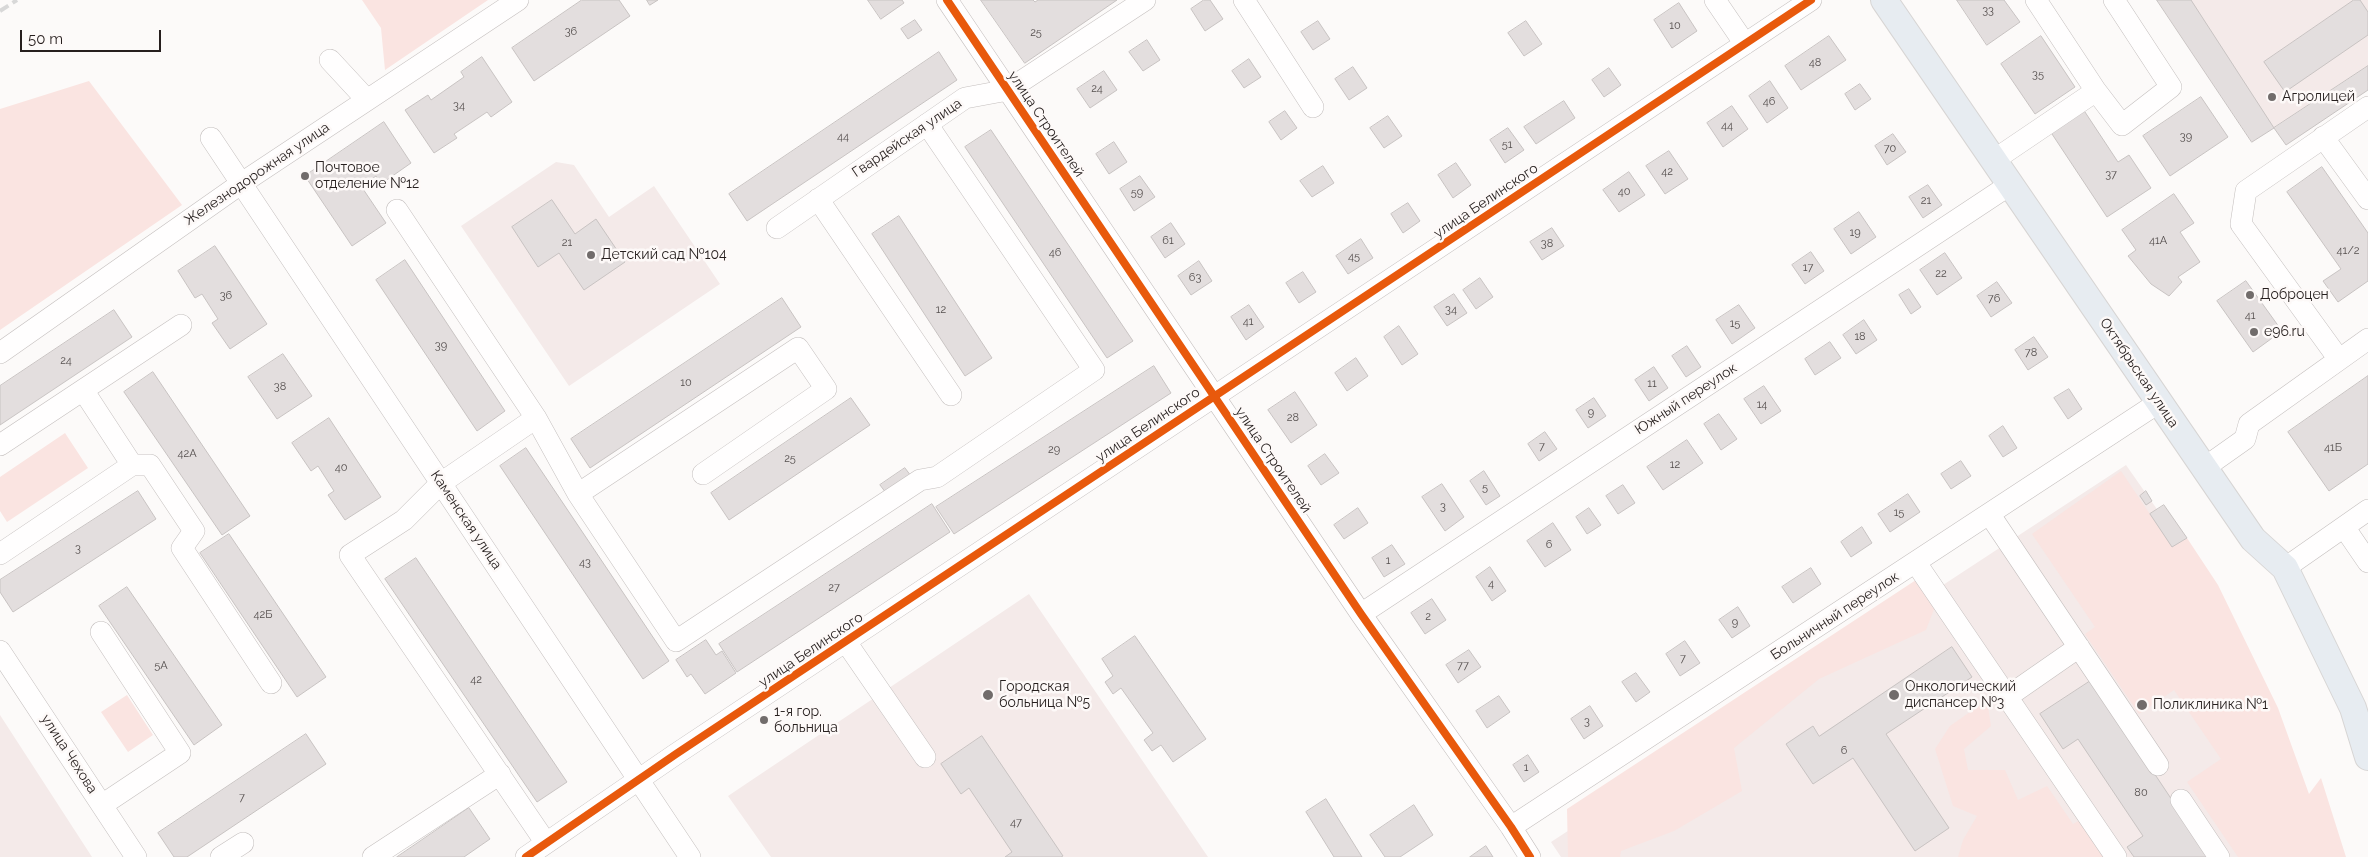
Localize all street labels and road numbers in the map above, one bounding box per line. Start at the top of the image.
street label: улица Строителей [1004,68,1088,180]
street label: Гвардейская улица [849,95,965,181]
street label: Железнодорожная улица [181,119,333,229]
street label: улица Белинского [1431,160,1541,242]
street label: Октябрьская улица [2096,315,2182,431]
street label: Южный переулок [1632,360,1740,438]
street label: улица Белинского [1093,384,1203,466]
street label: улица Строителей [1231,404,1315,516]
street label: Каменская улица [427,467,505,573]
street label: Больничный переулок [1768,568,1902,664]
street label: улица Белинского [756,609,866,691]
street label: улица Чехова [37,711,101,797]

